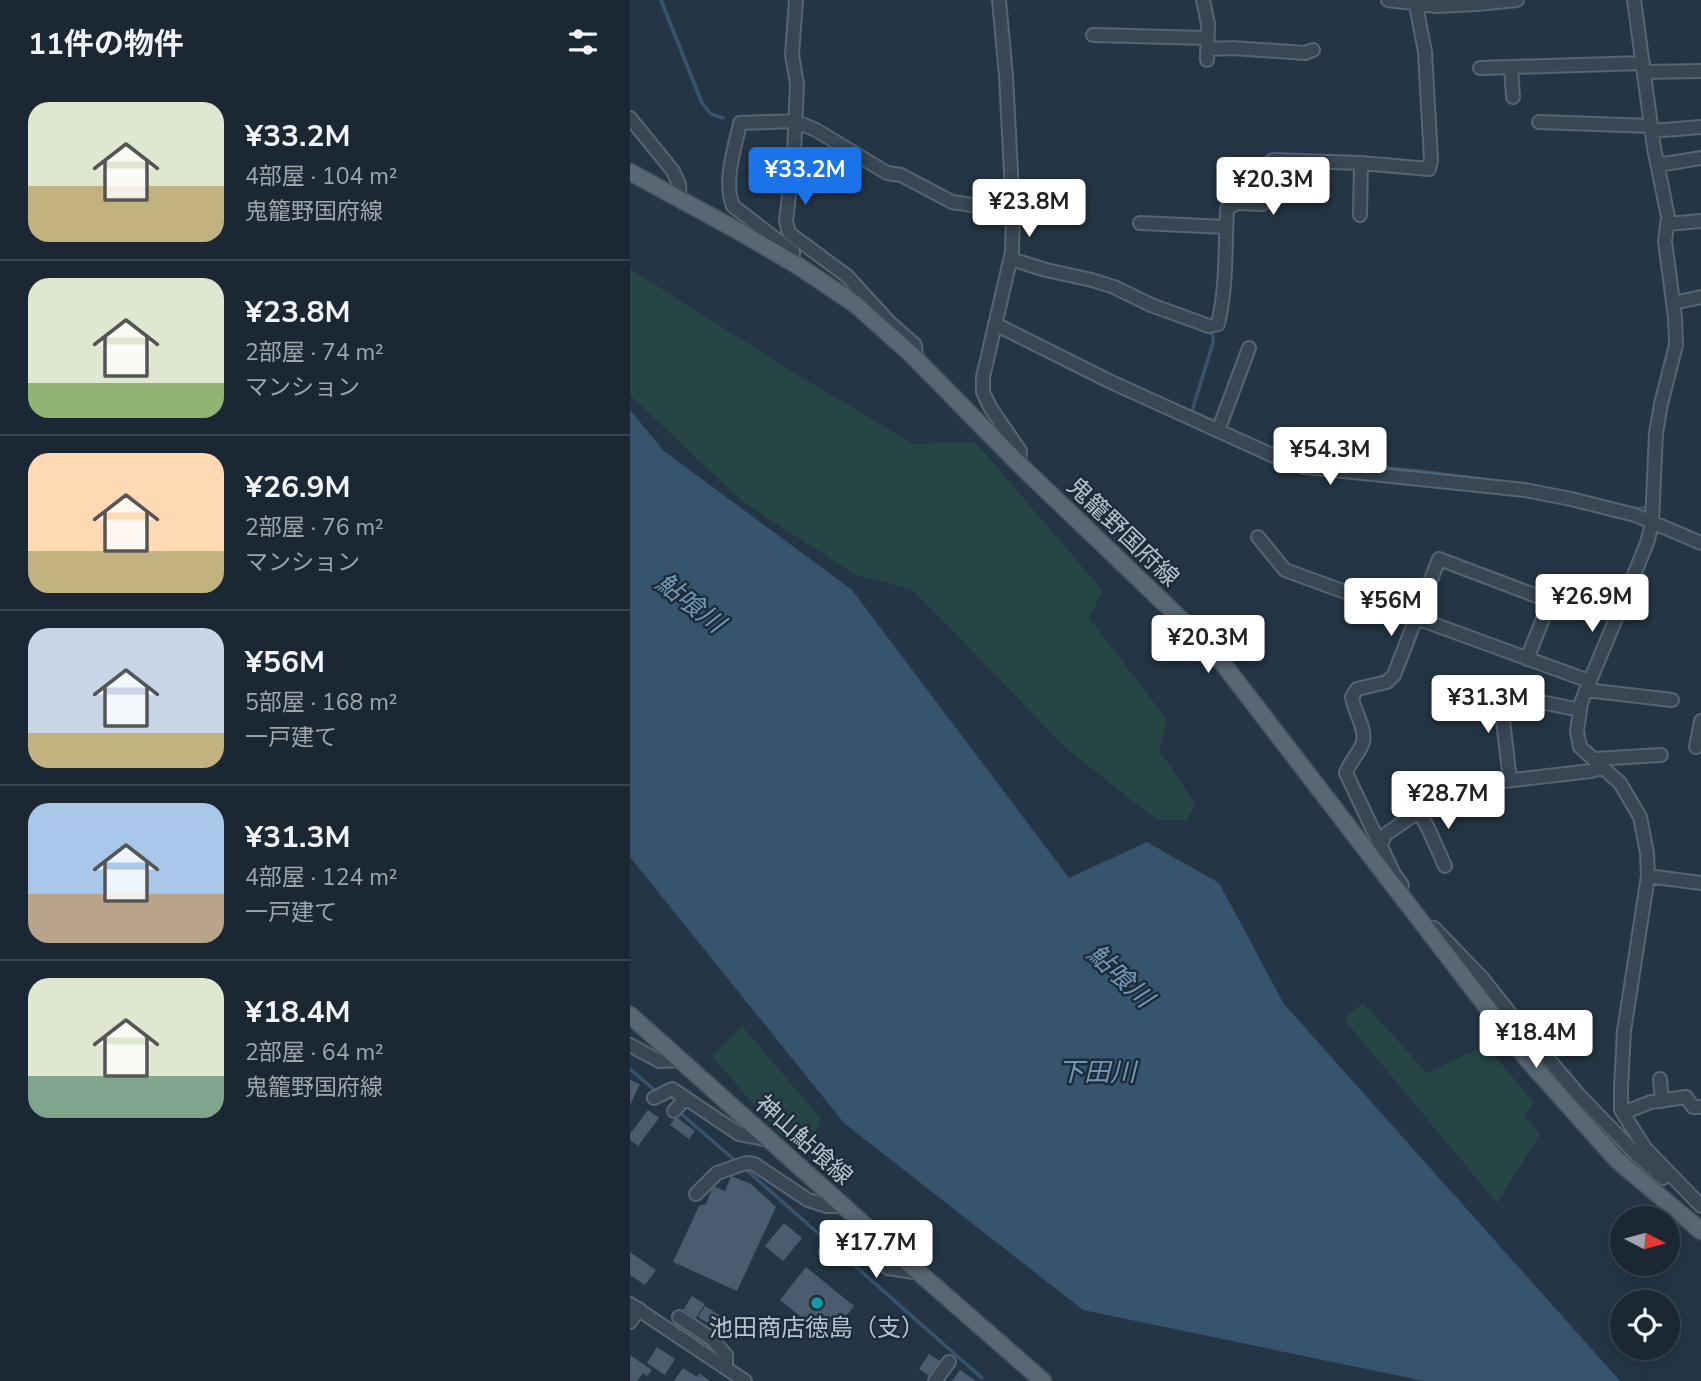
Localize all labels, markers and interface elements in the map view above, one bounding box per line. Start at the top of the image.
icon: filters [564,23,602,61]
text: 11件の物件 [28,24,184,65]
text: ¥33.2M [245,116,350,157]
icon: home [84,130,168,214]
pin: ¥33.2M [748,148,862,207]
text: ¥33.2M [765,154,845,185]
pin: ¥20.3M [1216,158,1330,217]
text: 4部屋 · 104 m² [245,161,398,192]
text: ¥20.3M [1233,164,1313,195]
pin: ¥23.8M [972,180,1086,239]
text: ¥23.8M [989,186,1069,217]
text: 鬼籠野国府線 [245,196,383,227]
text: ¥23.8M [245,292,350,333]
icon: home [84,306,168,390]
text: 2部屋 · 74 m² [245,337,384,368]
text: マンション [245,372,360,403]
pin: ¥54.3M [1273,428,1387,487]
text: ¥54.3M [1290,434,1370,465]
text: ¥26.9M [245,467,350,508]
street label: 鬼籠野国府線 [1060,470,1186,594]
icon: home [84,481,168,565]
text: 2部屋 · 76 m² [245,512,384,543]
text: マンション [245,547,360,578]
water label: 鮎喰川 [648,565,734,643]
pin: ¥26.9M [1535,574,1649,634]
pin: ¥56M [1350,578,1432,638]
text: ¥26.9M [1552,581,1632,612]
text: ¥56M [1360,585,1422,616]
pin: ¥20.3M [1151,616,1265,675]
text: ¥20.3M [1168,622,1248,653]
text: ¥56M [245,642,325,683]
icon: home [84,656,168,740]
pin: ¥31.3M [1431,676,1545,735]
text: ¥31.3M [1448,682,1528,713]
text: 5部屋 · 168 m² [245,687,398,718]
text: 一戸建て [245,722,337,753]
pin: ¥28.7M [1391,772,1505,831]
text: ¥28.7M [1408,778,1488,809]
text: ¥31.3M [245,817,350,858]
icon: home [84,831,168,915]
text: 4部屋 · 124 m² [245,862,398,893]
text: 一戸建て [245,897,337,928]
water label: 鮎喰川 [1080,937,1163,1017]
text: ¥18.4M [245,992,350,1033]
icon: home [84,1006,168,1090]
pin: ¥18.4M [1479,1010,1593,1070]
text: ¥18.4M [1496,1017,1576,1048]
text: 2部屋 · 64 m² [245,1037,384,1068]
water label: 下田川 [1058,1055,1139,1090]
text: 鬼籠野国府線 [245,1072,383,1103]
street label: 神山鮎喰線 [749,1088,859,1192]
north arrow [1610,1206,1680,1276]
map controls [1610,1206,1680,1360]
pin: ¥17.7M [819,1220,933,1280]
text: ¥17.7M [836,1227,916,1258]
button: locate [1610,1290,1680,1360]
marker: 池田商店徳島（支） [809,1295,825,1311]
place label: 池田商店徳島（支） [709,1312,925,1344]

